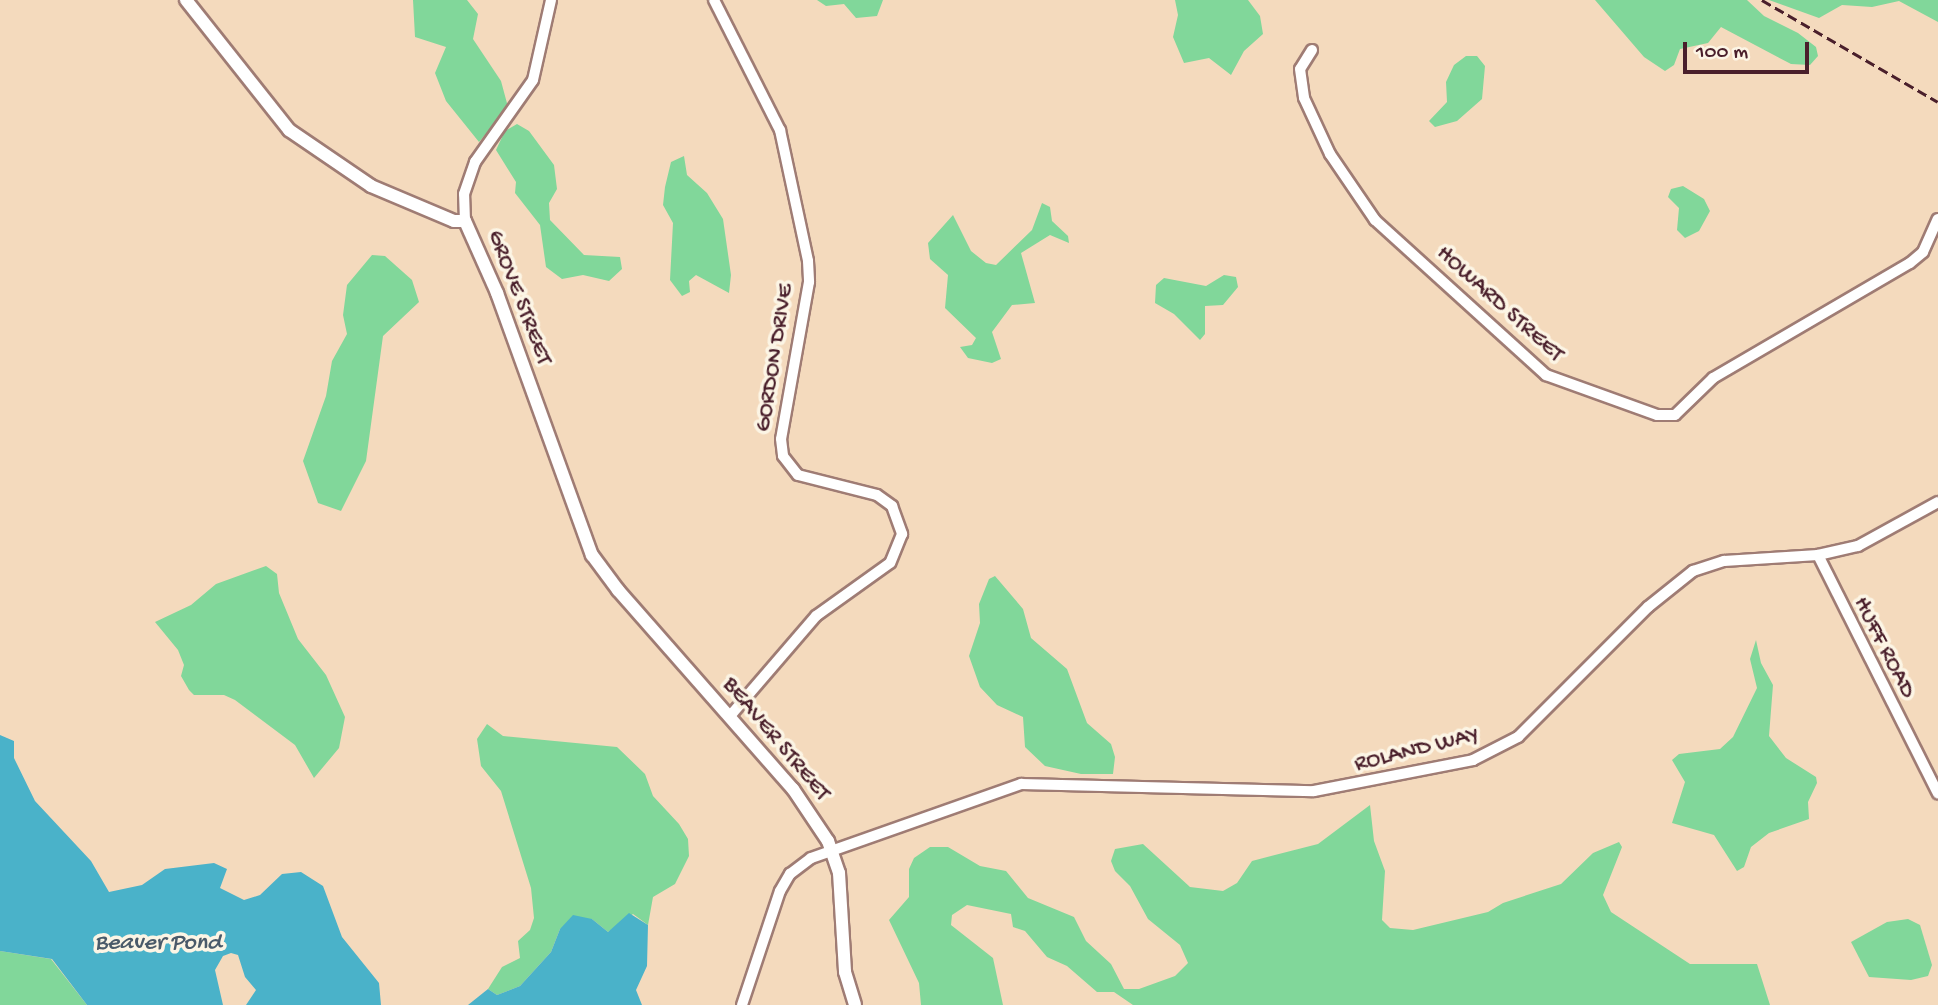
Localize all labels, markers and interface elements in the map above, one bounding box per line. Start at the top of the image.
scale bar [1686,28,1812,72]
text: 100 m [1696,41,1748,66]
street label: GROVE STREET [480,227,556,369]
street label: HOWARD STREET [1430,241,1568,369]
street label: GORDON DRIVE [751,282,801,434]
street label: HUFF ROAD [1846,593,1920,703]
street label: BEAVER STREET [715,672,835,808]
street label: ROLAND WAY [1352,722,1482,780]
water label: Beaver Pond [95,930,221,958]

